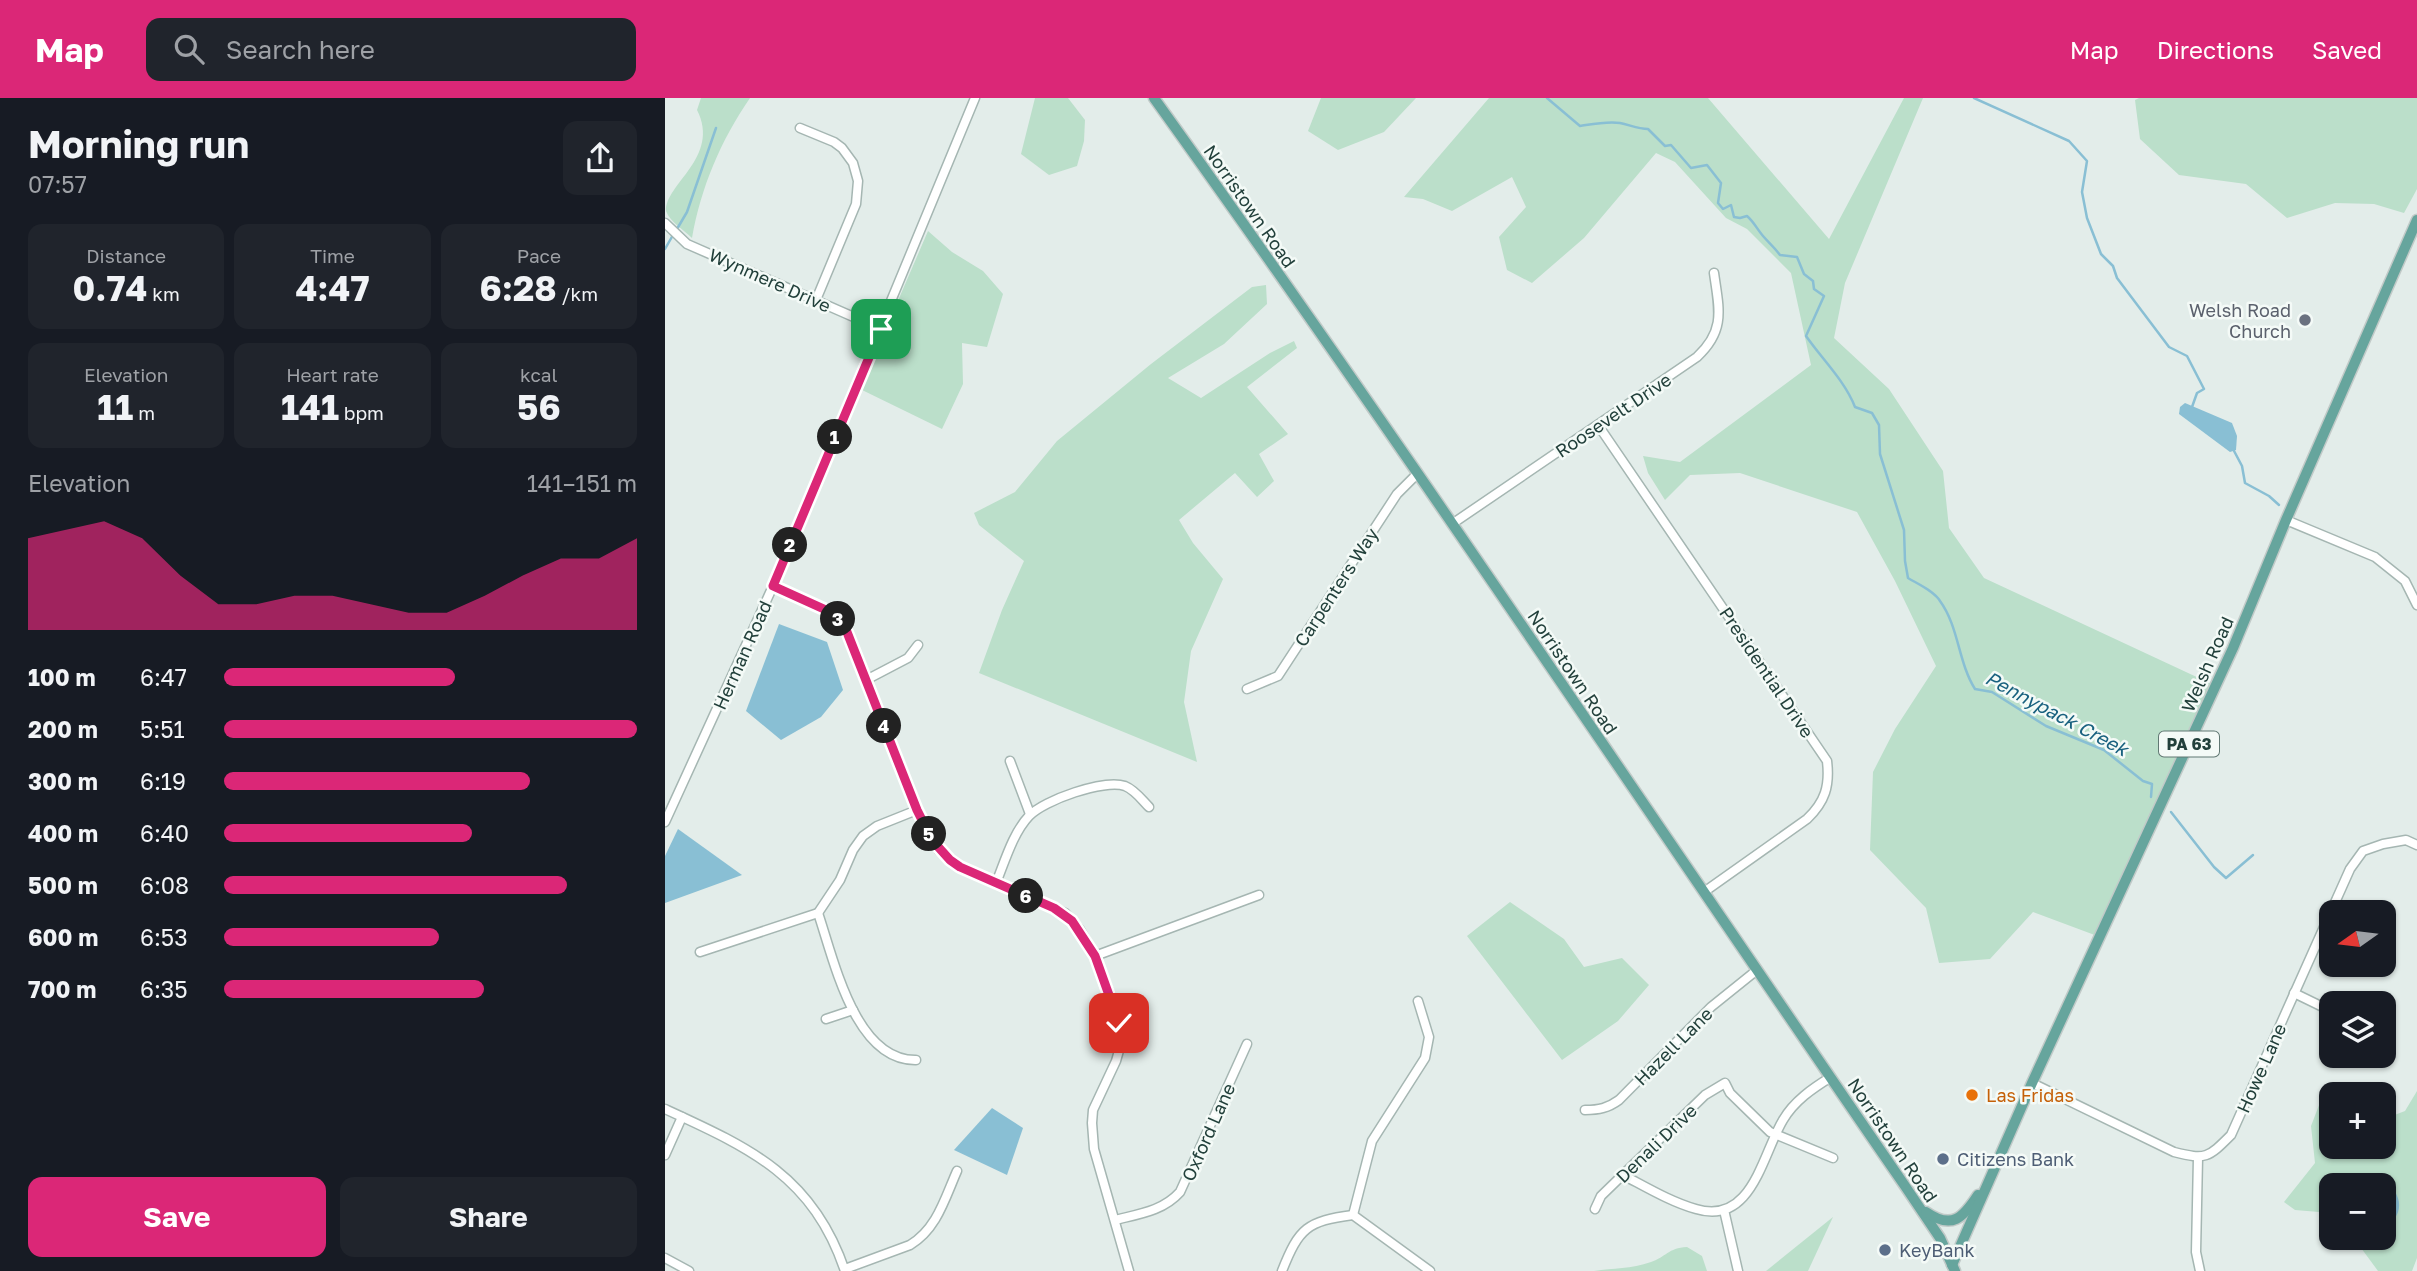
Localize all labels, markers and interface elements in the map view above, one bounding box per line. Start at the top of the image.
search box [146,18,636,81]
text: Map [35,30,104,69]
icon: search [170,30,208,68]
text: Search here [226,34,375,65]
text: Map [2070,35,2119,64]
text: Directions [2157,35,2274,64]
text: Saved [2312,35,2382,64]
text: Morning run [28,121,249,166]
button: share [563,121,637,195]
street label: Norristown Road [1199,140,1301,272]
text: 07:57 [28,170,87,198]
street label: Wynmere Drive [706,243,834,317]
text: Distance [86,244,166,267]
text: Time [310,244,355,267]
text: Pace [517,244,561,267]
text: 0.74 [73,267,147,309]
text: 4:47 [295,267,370,309]
text: 6:28 [480,267,557,309]
text: km [147,282,180,305]
text: /km [557,282,598,305]
pin [851,299,911,359]
place label: Welsh Road Church [2189,299,2291,342]
icon: arrive [862,310,900,348]
marker: Welsh Road Church [2297,312,2313,328]
text: Elevation [84,363,168,386]
text: Heart rate [286,363,379,386]
text: kcal [520,363,558,386]
street label: Roosevelt Drive [1551,368,1675,462]
text: 11 [97,386,133,428]
text: 141 [281,386,339,428]
text: 56 [517,386,561,428]
text: m [133,401,155,424]
text: bpm [339,401,384,424]
pin: 1 [817,420,853,454]
text: 1 [830,425,839,448]
text: Elevation [28,469,130,497]
text: 141–151 m [527,469,637,497]
street label: Carpenters Way [1289,524,1383,650]
pin: 2 [773,528,807,562]
text: 2 [784,533,795,556]
street label: Herman Road [708,597,776,713]
pin: 3 [821,602,855,636]
street label: Presidential Drive [1715,602,1819,742]
street label: Norristown Road [1523,606,1623,738]
text: 3 [832,607,843,630]
street label: Welsh Road [2176,613,2238,715]
text: 100 m [28,663,96,691]
text: 6:47 [140,663,187,691]
water label: Pennypack Creek [1982,666,2134,761]
pin: 4 [867,708,901,744]
text: 4 [878,714,889,737]
text: 200 m [28,715,98,743]
text: 5:51 [140,715,185,743]
road number: PA 63 [2159,732,2219,757]
text: 300 m [28,767,98,795]
text: 6:19 [140,767,186,795]
pin: 5 [911,816,947,852]
text: 400 m [28,819,98,847]
text: 6:40 [140,819,189,847]
text: 5 [923,822,934,845]
text: 500 m [28,871,98,899]
text: 6:08 [140,871,189,899]
pin: 6 [1009,878,1043,914]
text: 6 [1019,884,1032,907]
north arrow [2319,900,2396,976]
map controls [2319,900,2396,1250]
text: 600 m [28,923,98,951]
text: 6:53 [140,923,188,951]
text: 700 m [28,975,96,1003]
text: 6:35 [140,975,188,1003]
button: layers [2319,991,2396,1068]
pin [1089,993,1149,1053]
street label: Hazell Lane [1629,1002,1717,1090]
icon: check [1100,1004,1138,1042]
street label: Howe Lane [2231,1020,2291,1116]
street label: Norristown Road [1843,1074,1943,1206]
street label: Oxford Lane [1177,1080,1239,1184]
button: + [2319,1082,2396,1159]
place label: Las Fridas [1986,1084,2074,1106]
marker: Las Fridas [1964,1087,1980,1103]
street label: Denali Drive [1611,1099,1701,1187]
place label: Citizens Bank [1957,1148,2074,1170]
marker: Citizens Bank [1935,1151,1951,1167]
button: − [2319,1173,2396,1250]
button: Save [28,1177,326,1257]
button: Share [340,1177,637,1257]
place label: KeyBank [1899,1239,1975,1261]
marker: KeyBank [1877,1242,1893,1258]

